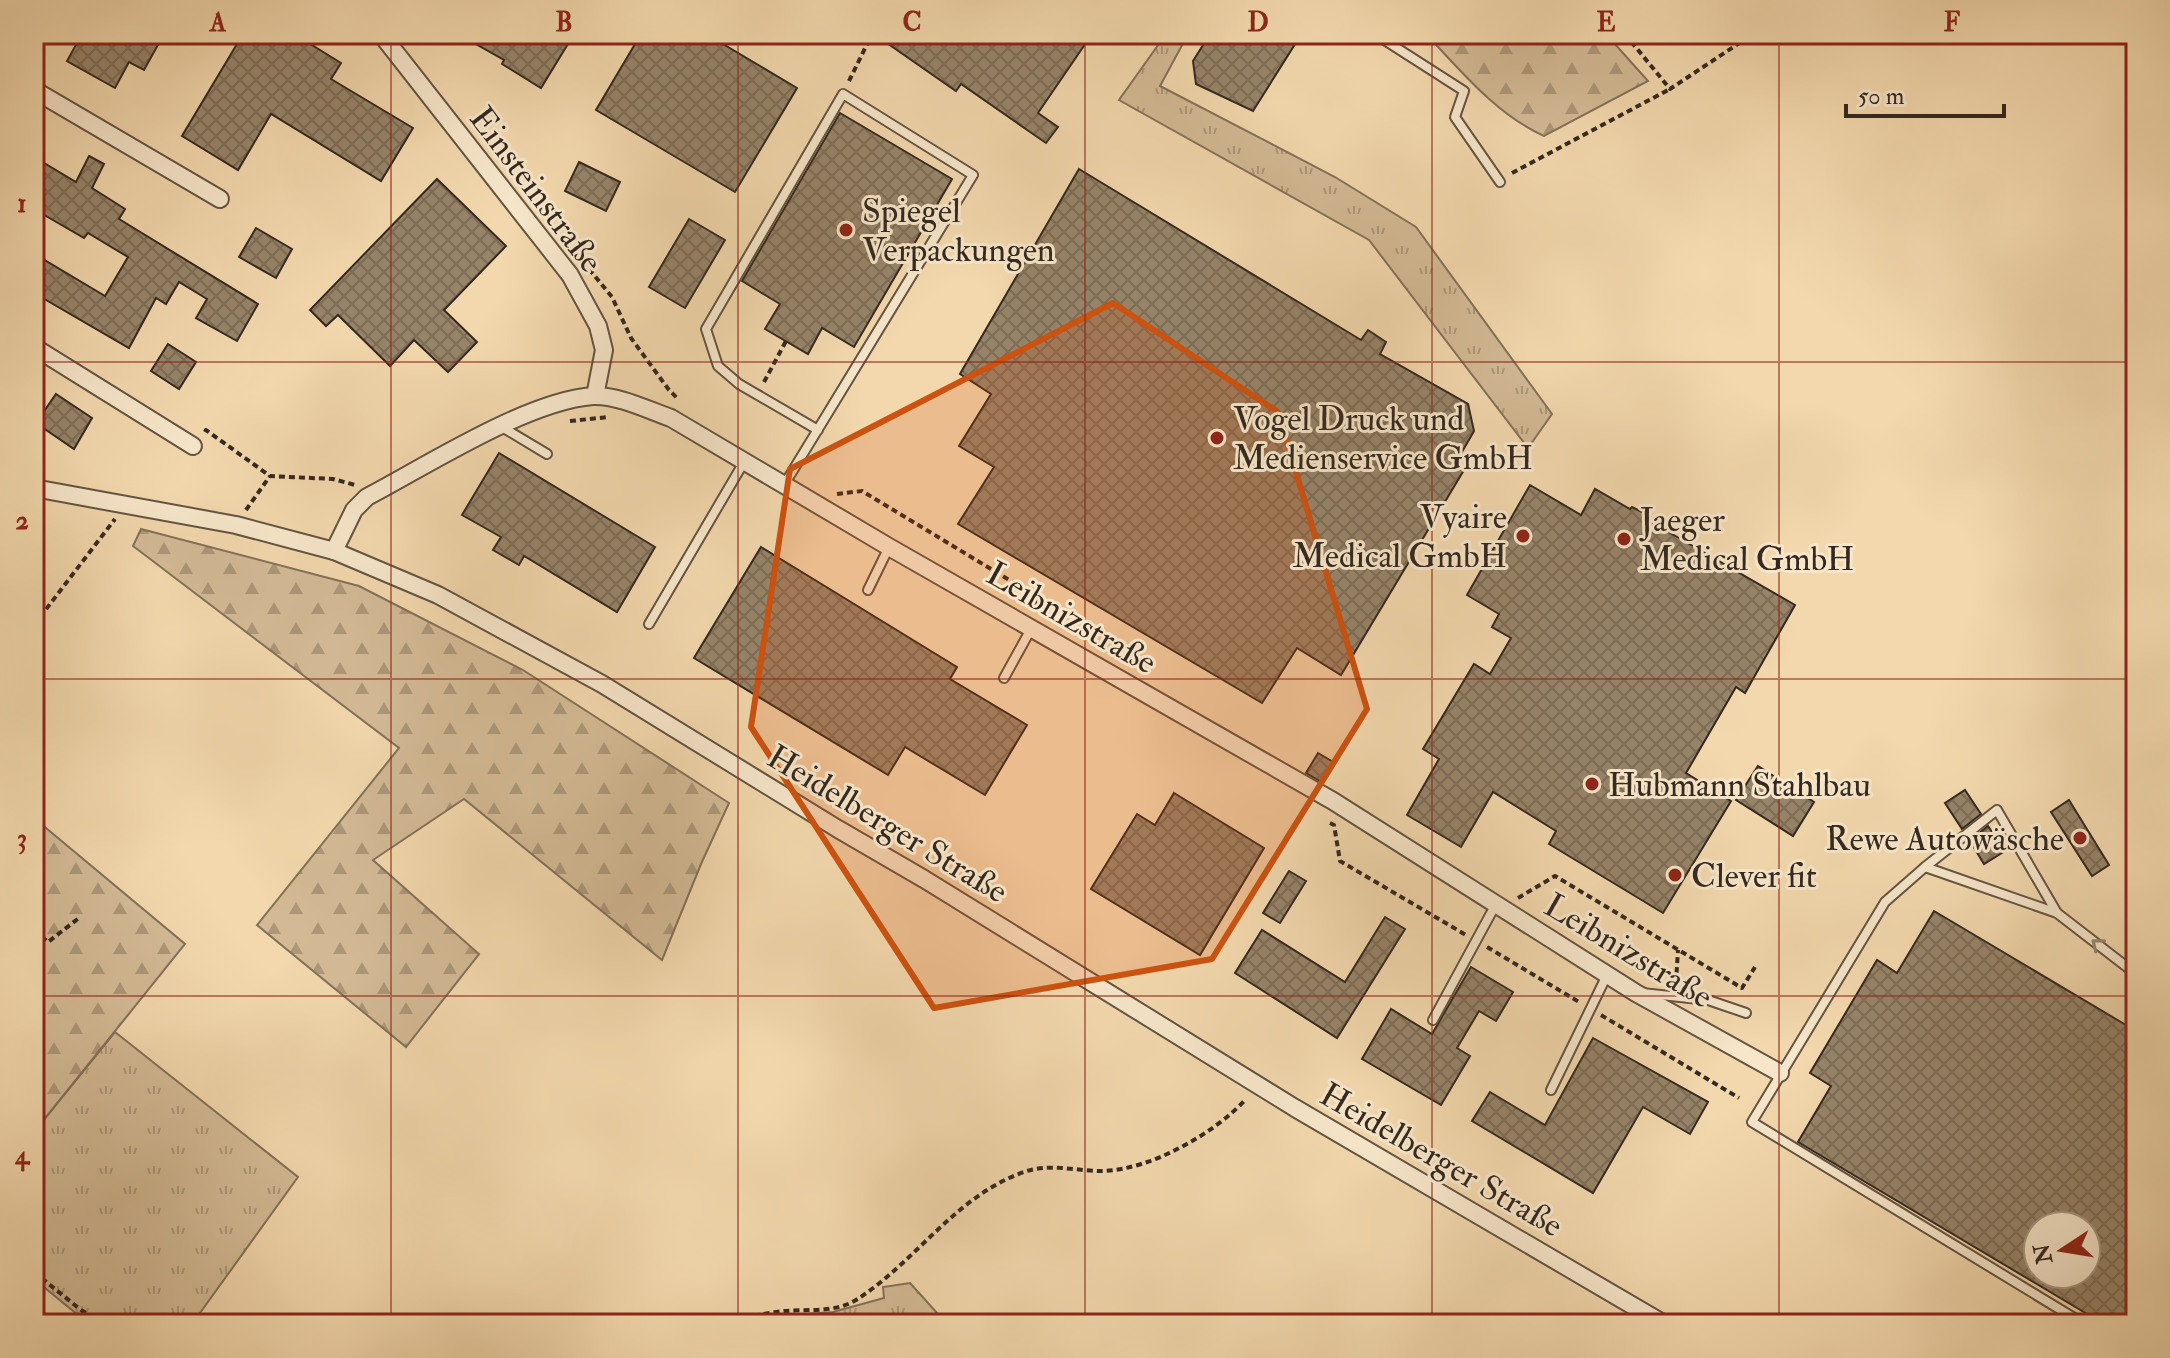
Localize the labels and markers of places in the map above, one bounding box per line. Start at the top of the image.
place label: Spiegel Verpackungen [862,190,1055,272]
marker: Spiegel Verpackungen [837,221,855,239]
place label: Vogel Druck und Medienservice GmbH [1233,398,1533,480]
marker: Vogel Druck und Medienservice GmbH [1208,429,1226,447]
place label: Vyaire Medical GmbH [1293,496,1507,578]
place label: Jaeger Medical GmbH [1639,499,1854,581]
marker: Vyaire Medical GmbH [1514,527,1532,545]
marker: Jaeger Medical GmbH [1615,530,1633,548]
place label: Hubmann Stahlbau [1608,764,1871,807]
marker: Hubmann Stahlbau [1583,775,1601,793]
place label: Rewe Autowäsche [1825,818,2064,861]
marker: Rewe Autowäsche [2071,829,2089,847]
place label: Clever fit [1691,855,1817,898]
marker: Clever fit [1666,866,1684,884]

